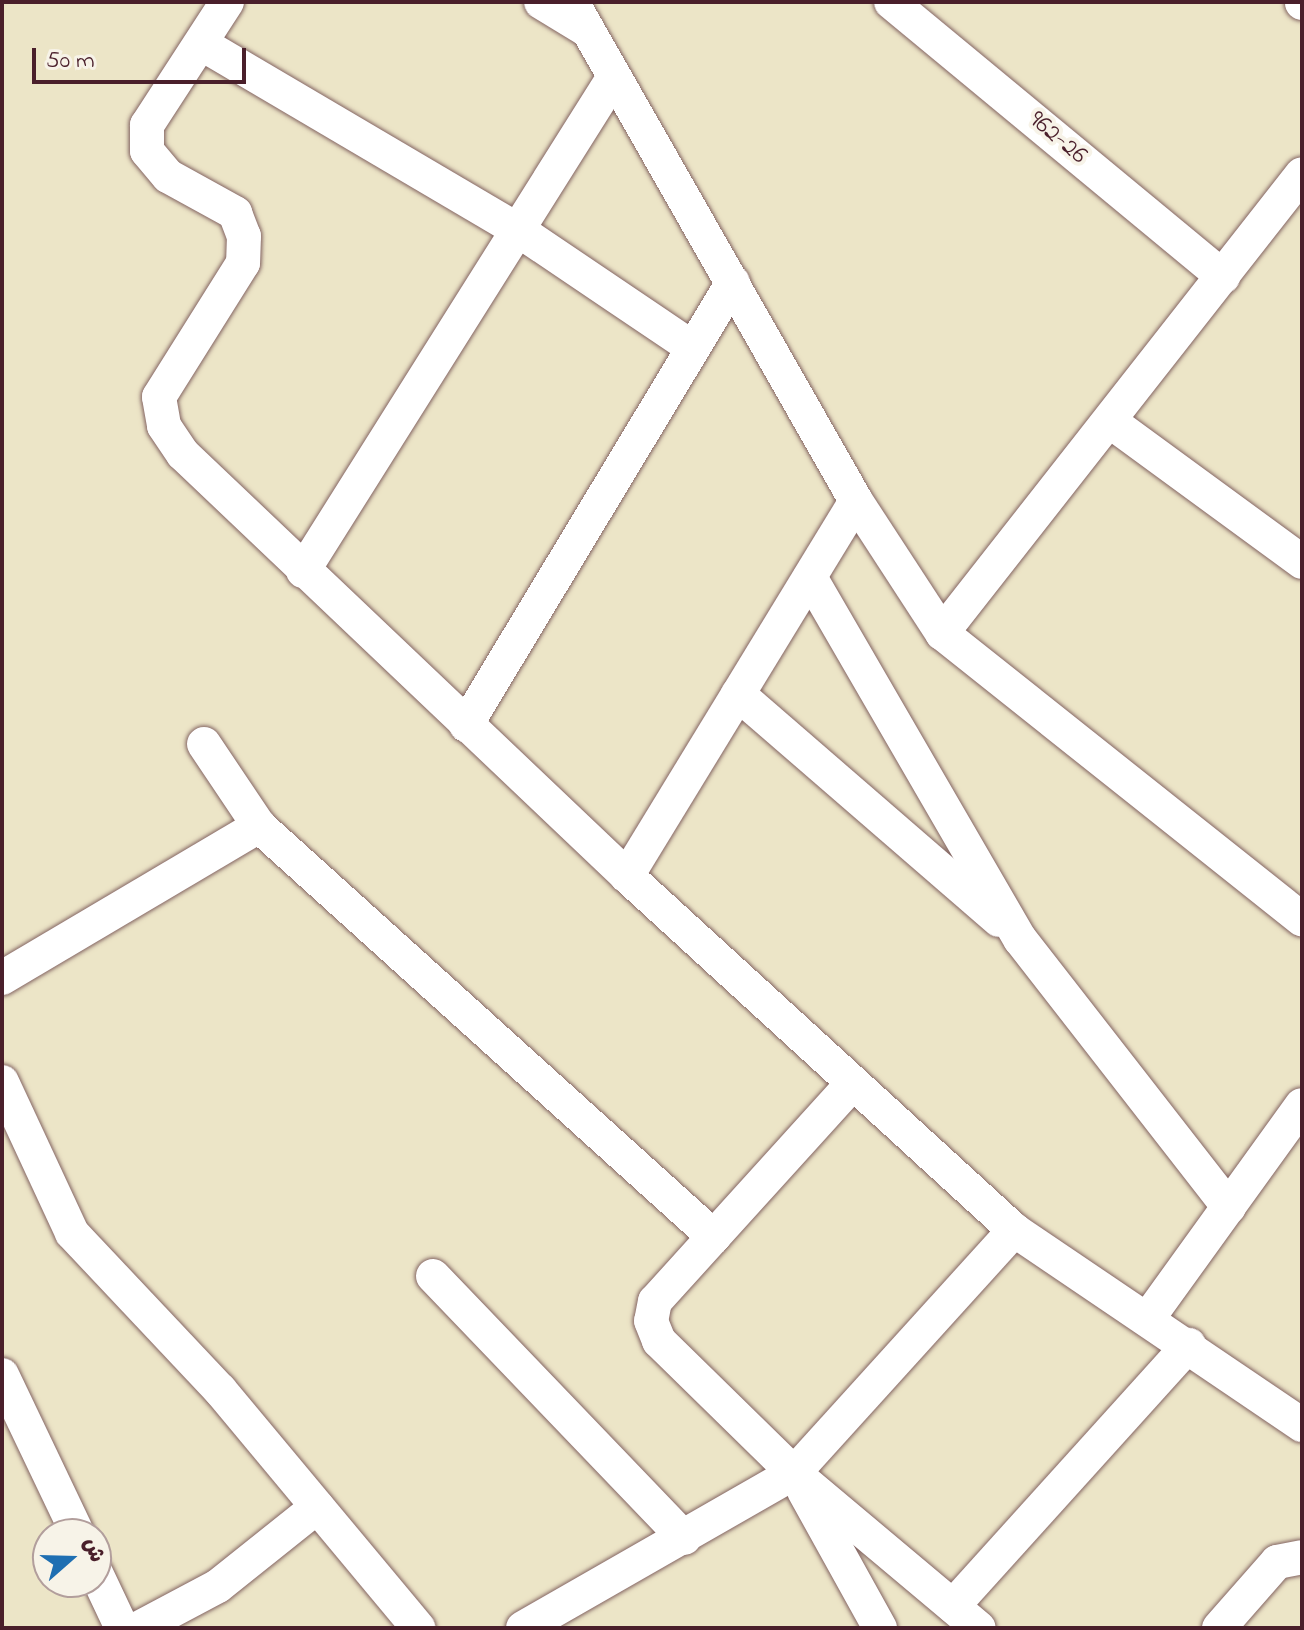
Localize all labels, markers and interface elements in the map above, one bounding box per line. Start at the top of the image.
scale bar [36,32,250,82]
text: 50 m [46,44,95,79]
street label: 962-26 [1022,106,1092,172]
north arrow [32,1518,112,1598]
text: ش [73,1534,112,1567]

